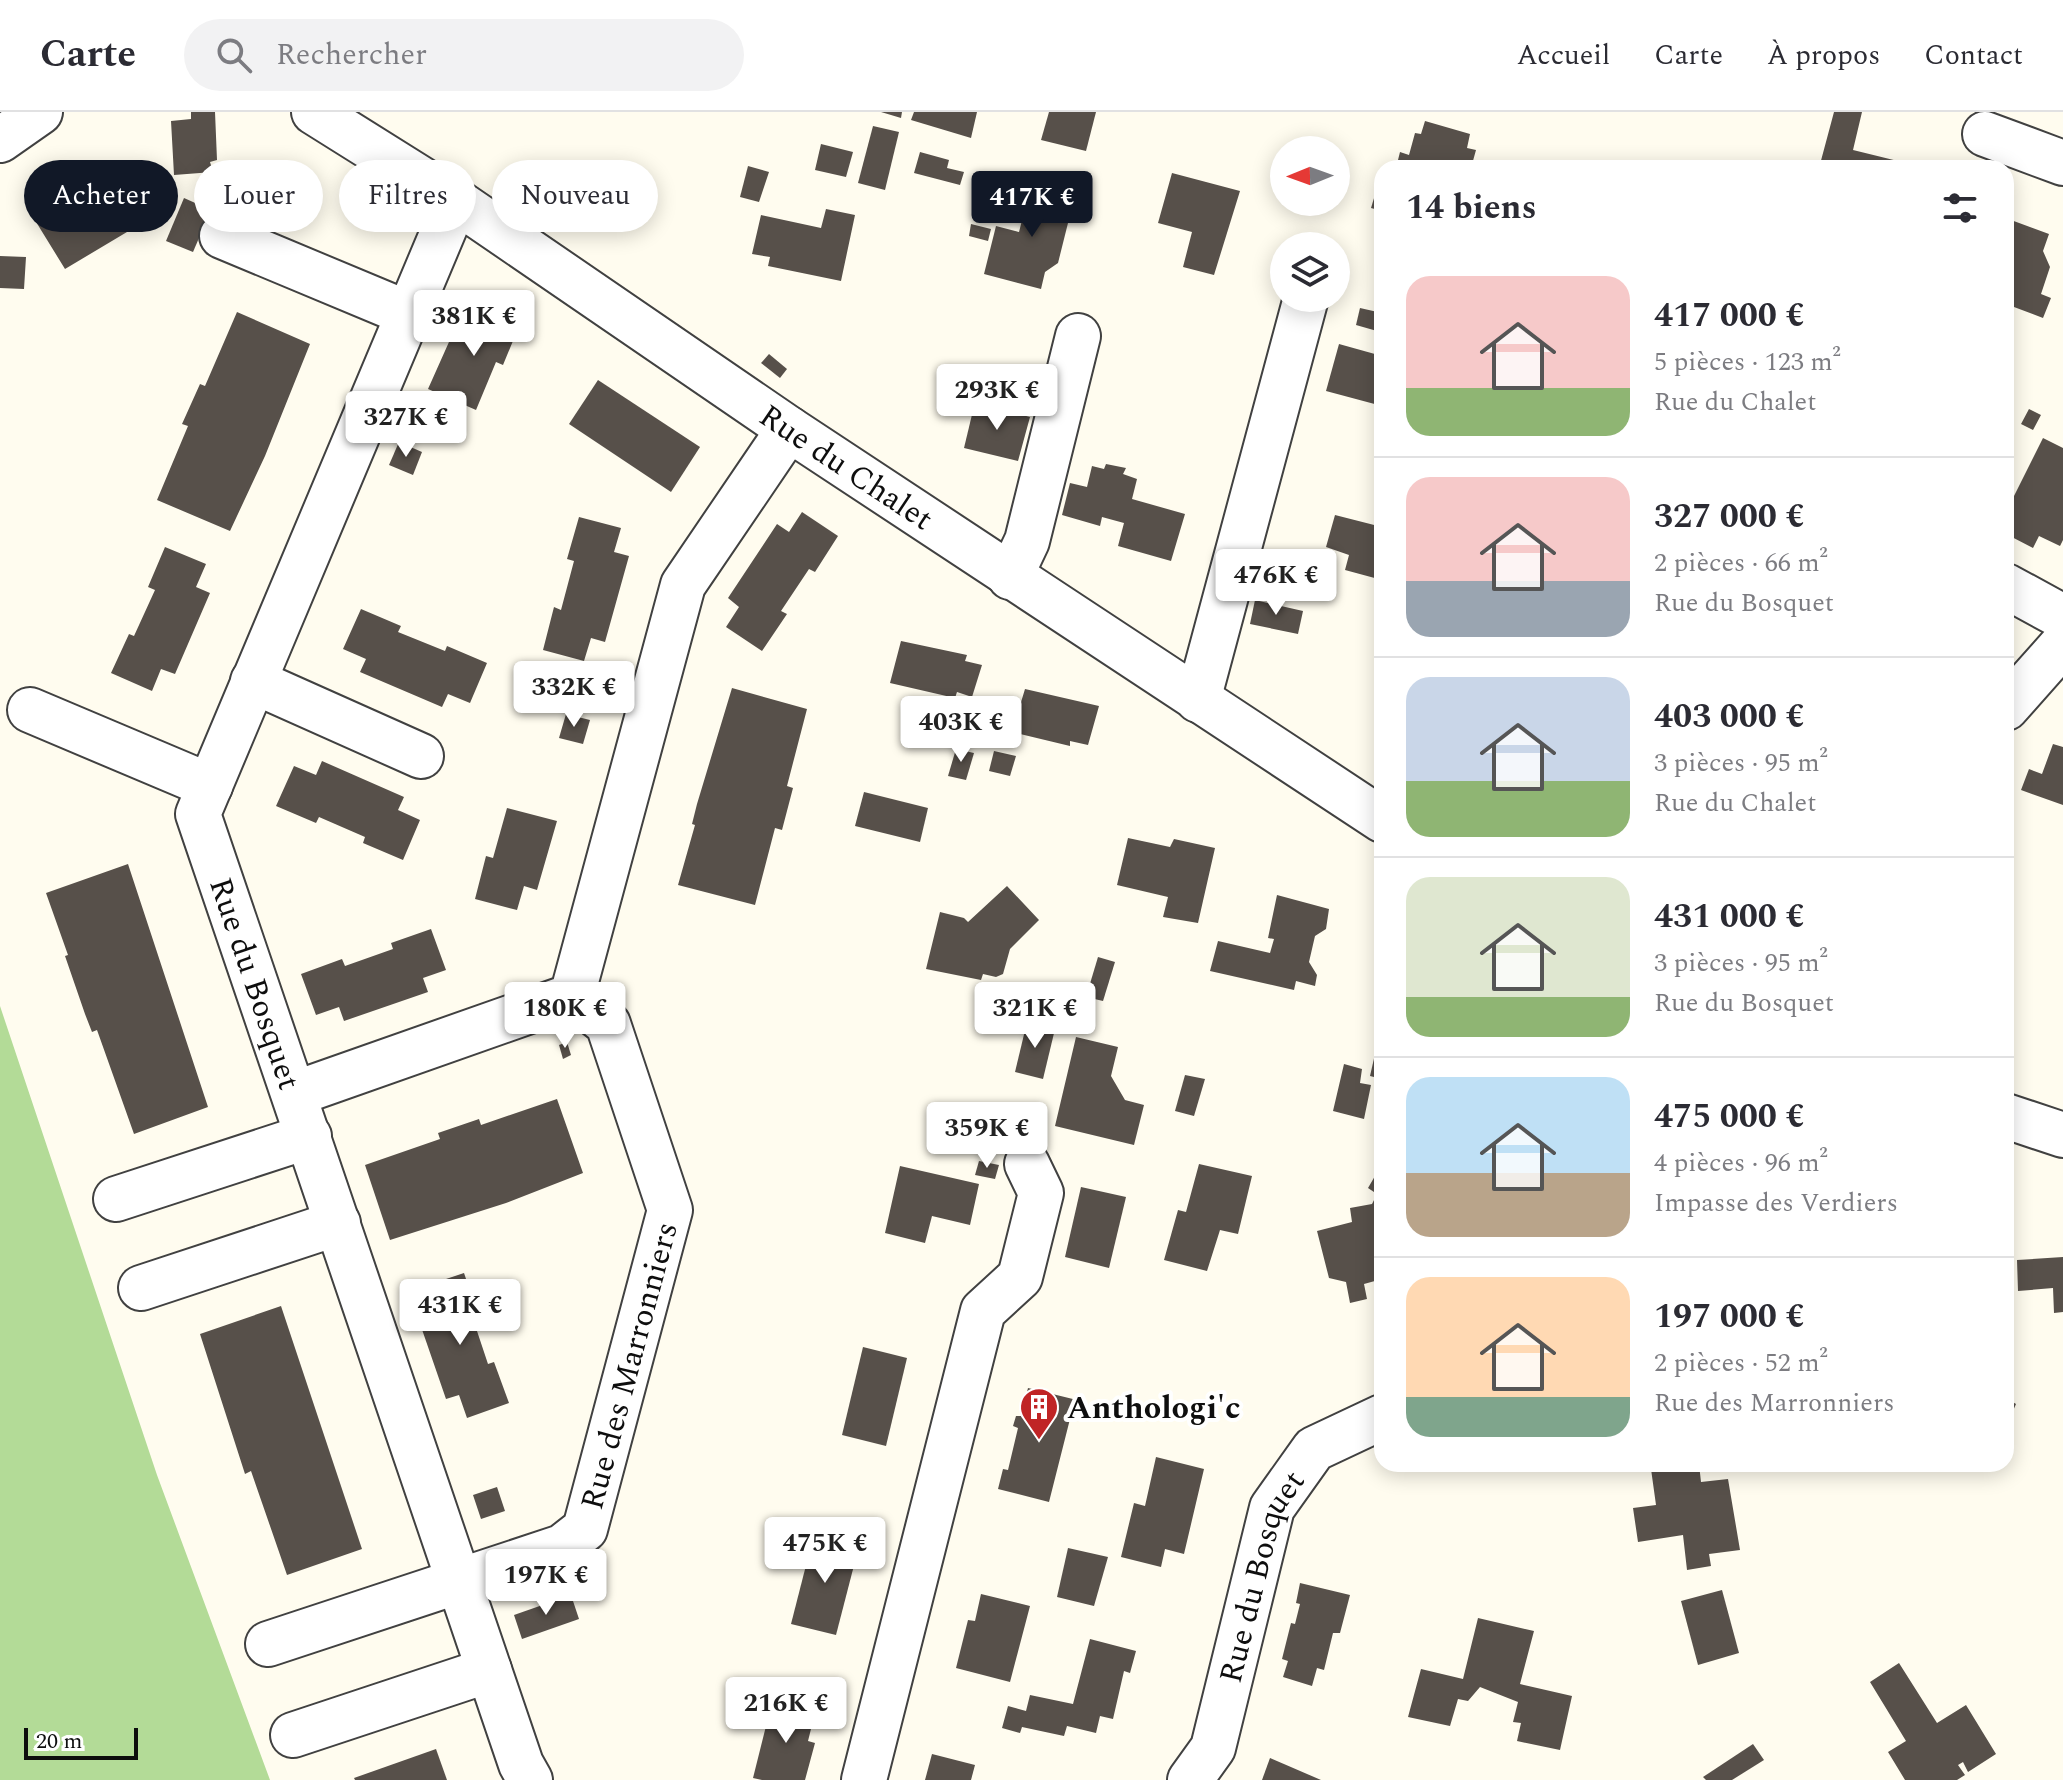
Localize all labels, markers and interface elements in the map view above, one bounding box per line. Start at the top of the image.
search box [184,19,744,91]
text: Carte [40,26,136,84]
text: Rechercher [276,32,427,78]
icon: search [212,33,256,77]
text: Accueil [1517,34,1610,77]
text: Carte [1654,34,1723,77]
text: À propos [1767,34,1880,77]
text: Contact [1924,34,2023,77]
north arrow [1270,136,1350,216]
map controls [1270,136,1350,312]
chip: Acheter [24,160,178,232]
chip: Louer [194,160,323,232]
chip: Filtres [339,160,476,232]
chip: Nouveau [492,160,658,232]
pin: 417K € [967,171,1097,239]
text: 417K € [990,177,1074,217]
text: 14 biens [1406,182,1537,234]
icon: filters [1938,186,1982,230]
button: layers [1270,232,1350,312]
pin: 381K € [409,290,539,358]
text: 417 000 € [1654,290,1805,342]
text: 381K € [432,296,516,336]
icon: home [1470,308,1566,404]
text: 5 pièces · 123 m² [1654,342,1841,382]
pin: 293K € [932,364,1062,432]
text: 293K € [955,370,1039,410]
text: Rue du Chalet [1654,382,1816,422]
pin: 327K € [341,391,471,459]
street label: Rue du Chalet [749,392,943,544]
text: 327K € [364,397,448,437]
text: 327 000 € [1654,491,1805,543]
icon: home [1470,509,1566,605]
text: 2 pièces · 66 m² [1654,543,1828,583]
pin: 476K € [1211,549,1341,617]
text: 476K € [1234,555,1318,595]
text: Rue du Bosquet [1654,583,1834,623]
pin: 332K € [509,661,639,729]
text: 332K € [532,667,616,707]
text: 403 000 € [1654,691,1805,743]
pin: 403K € [896,696,1026,764]
text: 403K € [919,702,1003,742]
icon: home [1470,709,1566,805]
text: 3 pièces · 95 m² [1654,743,1828,783]
text: Rue du Chalet [1654,783,1816,823]
street label: Rue du Bosquet [195,871,313,1097]
text: 431 000 € [1654,891,1805,943]
icon: home [1470,909,1566,1005]
text: 3 pièces · 95 m² [1654,943,1828,983]
pin: 180K € [500,982,630,1050]
pin: 321K € [970,982,1100,1050]
text: Rue du Bosquet [1654,983,1834,1023]
text: 180K € [523,988,607,1028]
text: 321K € [993,988,1077,1028]
text: 475 000 € [1654,1091,1805,1143]
pin: 359K € [922,1102,1052,1170]
text: 359K € [945,1108,1029,1148]
icon: home [1470,1109,1566,1205]
text: 4 pièces · 96 m² [1654,1143,1828,1183]
text: Impasse des Verdiers [1654,1183,1898,1223]
street label: Rue des Marronniers [568,1217,692,1515]
pin: 431K € [395,1279,525,1347]
text: 431K € [418,1285,502,1325]
text: 197 000 € [1654,1291,1805,1343]
icon: home [1470,1309,1566,1405]
text: 2 pièces · 52 m² [1654,1343,1828,1383]
text: Rue des Marronniers [1654,1383,1894,1423]
place label: Anthologi'c [1067,1384,1241,1433]
building icon: Anthologi'c [1018,1386,1060,1441]
street label: Rue du Bosquet [1207,1460,1318,1688]
pin: 475K € [760,1517,890,1585]
text: 475K € [783,1523,867,1563]
pin: 197K € [481,1549,611,1617]
text: 197K € [504,1555,588,1595]
pin: 216K € [721,1677,851,1745]
text: 216K € [744,1683,828,1723]
scale bar [24,1724,138,1760]
text: 20 m [36,1725,82,1758]

